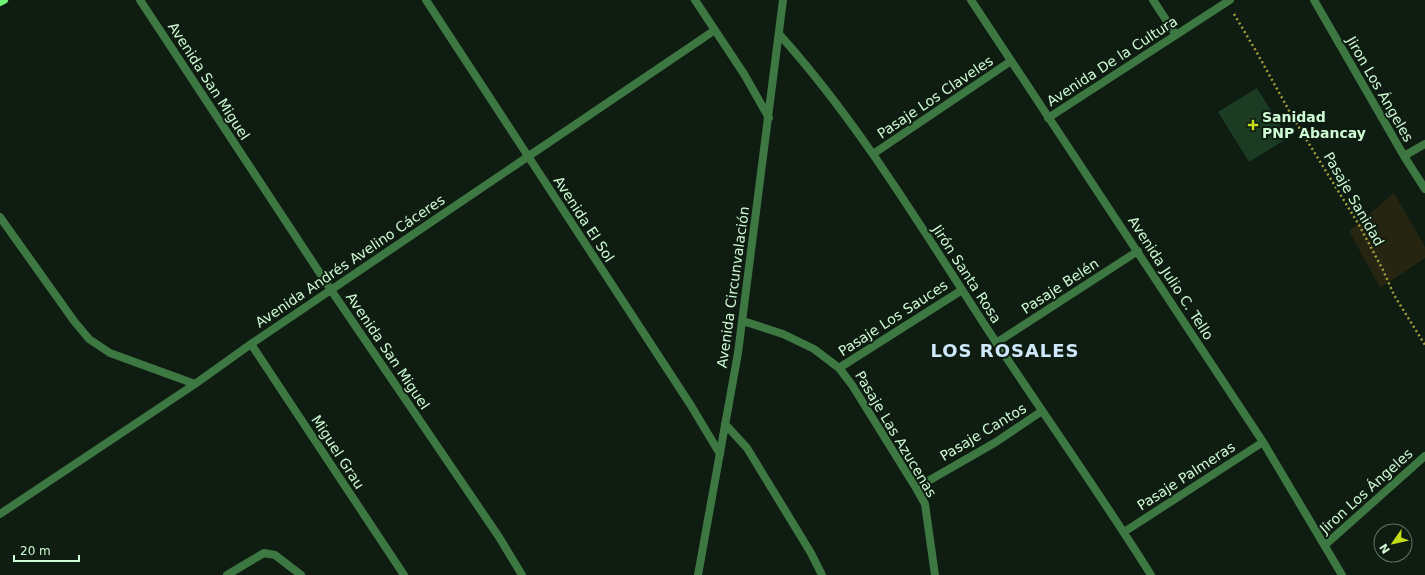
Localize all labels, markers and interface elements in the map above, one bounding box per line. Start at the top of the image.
street label: Avenida De la Cultura [1044,13,1180,109]
street label: Avenida San Miguel [165,19,253,143]
street label: Jiron Los Ángeles [1343,33,1417,145]
street label: Pasaje Los Claveles [874,52,996,142]
place label: Sanidad PNP Abancay [1262,109,1366,141]
marker: Sanidad PNP Abancay [1247,119,1259,131]
street label: Pasaje Sanidad [1321,149,1387,249]
street label: Avenida El Sol [550,173,618,265]
street label: Avenida Andrés Avelino Cáceres [252,192,448,330]
street label: Avenida Circunvalación [714,205,752,369]
street label: Avenida Julio C. Tello [1125,213,1217,343]
street label: Jirón Santa Rosa [929,221,1005,326]
street label: Pasaje Belén [1018,255,1102,317]
street label: Pasaje Los Sauces [835,277,951,359]
street label: Avenida San Miguel [343,290,433,412]
district label: LOS ROSALES [930,340,1080,361]
street label: Pasaje Las Azucenas [852,368,940,500]
street label: Pasaje Cantos [937,400,1029,464]
street label: Miguel Grau [308,412,368,492]
street label: Pasaje Palmeras [1134,438,1238,514]
street label: Jiron Los Ángeles [1316,445,1416,537]
north arrow [1373,523,1413,563]
scale bar [14,537,79,563]
text: N [1377,541,1393,556]
text: 20 m [20,544,51,558]

